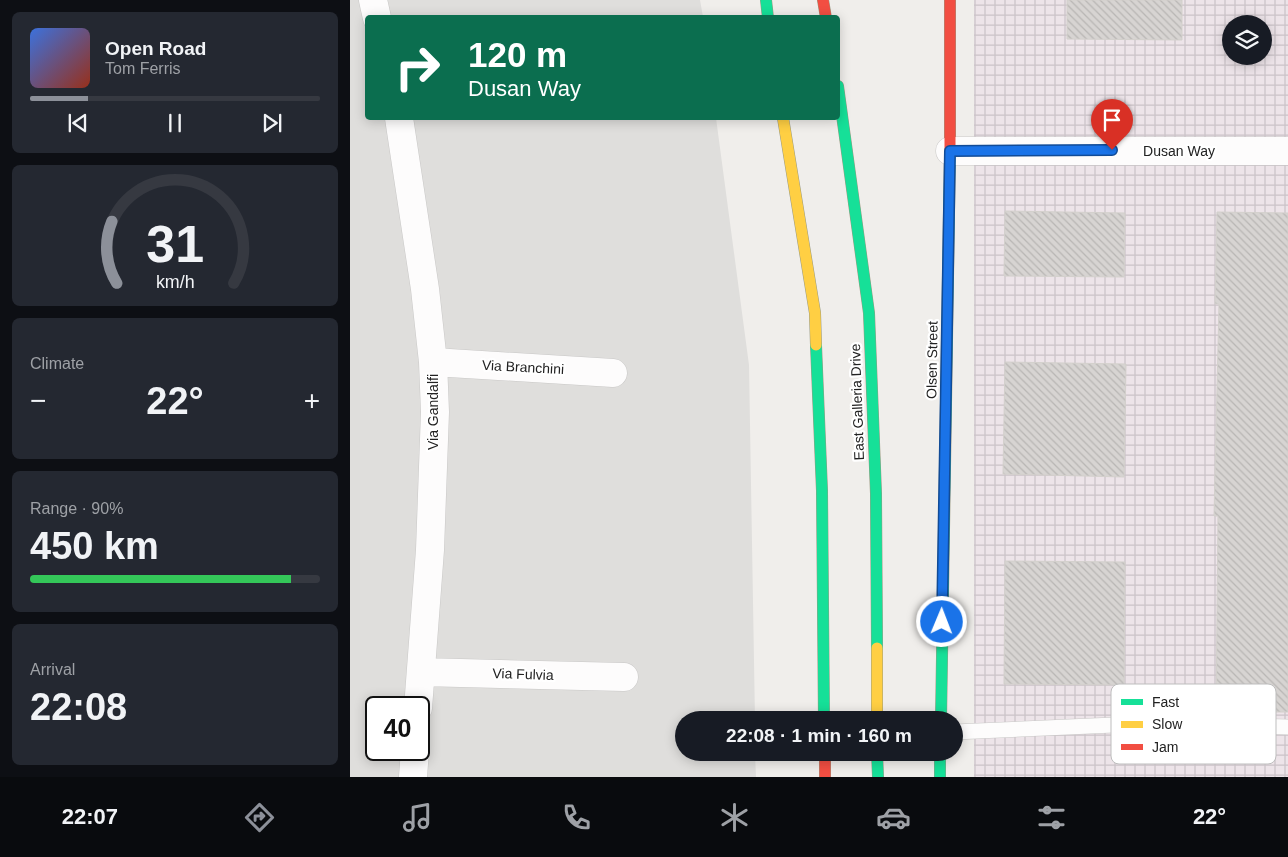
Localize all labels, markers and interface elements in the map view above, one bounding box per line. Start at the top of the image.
map controls [1222,15,1272,65]
button: layers [1222,15,1272,65]
icon: right [385,35,450,100]
text: 120 m [468,35,567,74]
text: Open Road [105,38,206,59]
text: Tom Ferris [105,60,181,77]
text: Dusan Way [468,76,581,101]
pin [1091,99,1133,150]
icon: arrive [1098,106,1126,134]
icon: previous [64,109,92,137]
icon: pause [161,109,189,137]
icon: next [258,109,286,137]
street label: Dusan Way [1143,143,1215,159]
text: 31 [146,215,204,273]
text: km/h [156,272,194,292]
street label: Olsen Street [923,321,941,399]
street label: East Galleria Drive [847,343,867,461]
text: Climate [30,355,84,372]
street label: Via Branchini [482,357,564,377]
street label: Via Gandalfi [425,374,441,450]
text: 22° [146,380,204,422]
text: − [30,385,46,416]
text: + [304,385,320,416]
text: Range · 90% [30,500,123,517]
text: 450 km [30,525,159,567]
position arrow [915,595,967,647]
text: Arrival [30,661,75,678]
street label: Via Fulvia [492,665,554,683]
legend [1111,684,1276,764]
text: 22:08 [30,686,127,728]
text: Fast [1152,694,1179,710]
speed limit sign: 40 [365,696,430,761]
text: Slow [1152,716,1183,732]
text: 22:08 · 1 min · 160 m [726,725,912,746]
text: Jam [1152,739,1178,755]
icon: directions [242,800,277,835]
icon: music [400,800,435,835]
icon: phone [559,800,594,835]
icon: climate [717,800,752,835]
icon: car [876,800,911,835]
icon: filters [1034,800,1069,835]
text: 22:07 [62,804,118,829]
text: 22° [1193,804,1226,829]

